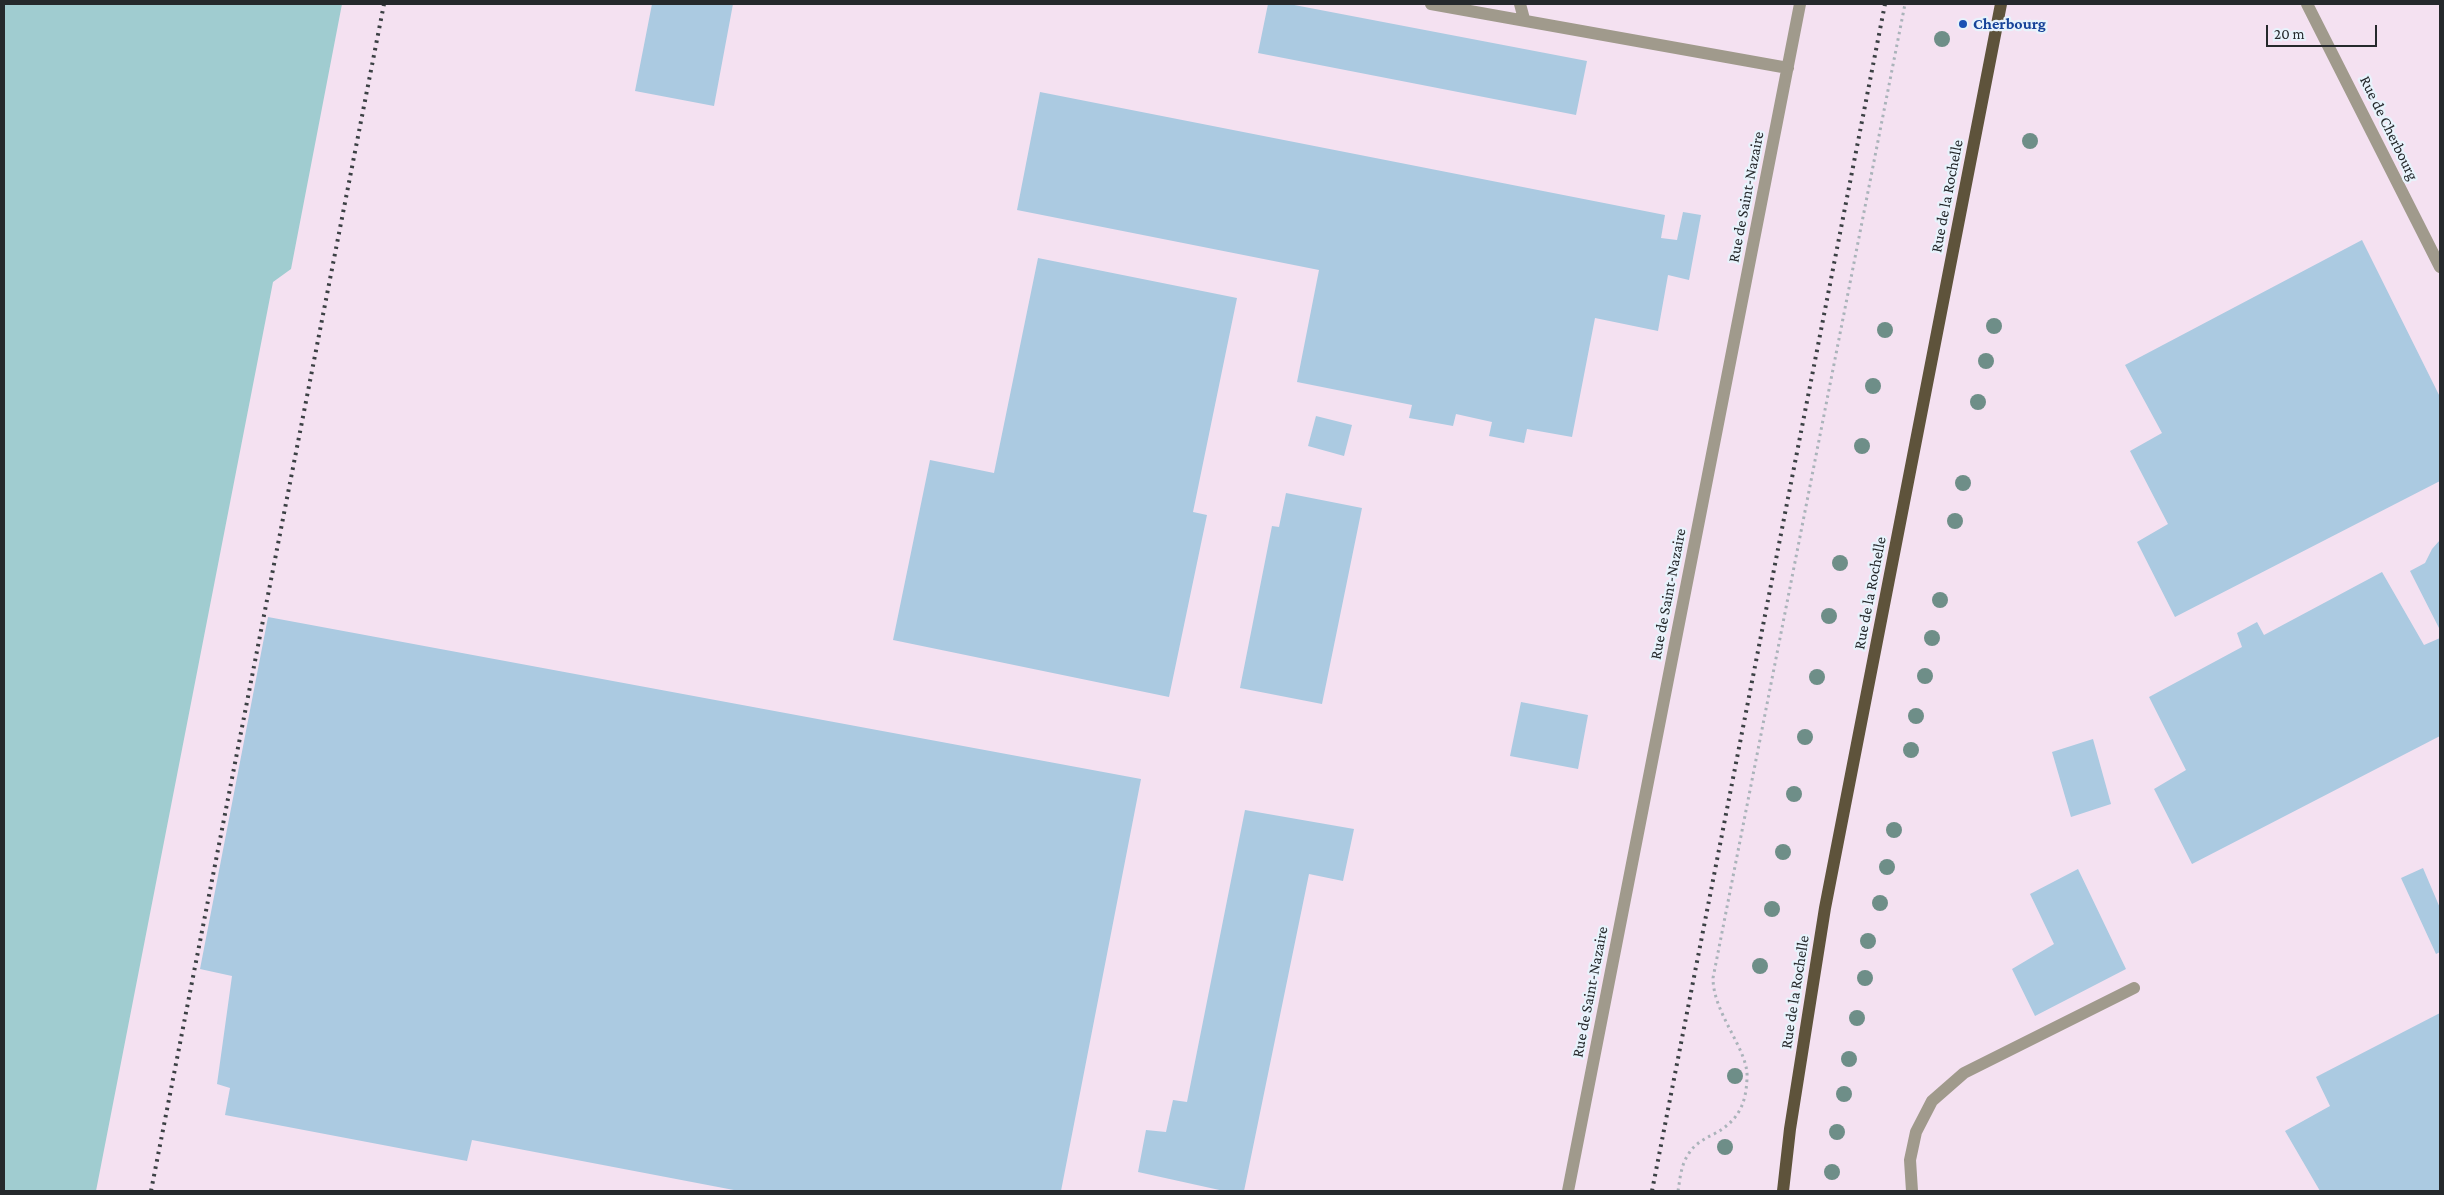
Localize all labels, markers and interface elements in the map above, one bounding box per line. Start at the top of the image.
place label: Cherbourg [1973,14,2046,34]
scale bar [2269,15,2380,47]
marker: Cherbourg [1957,18,1969,30]
text: 20 m [2274,26,2305,42]
street label: Rue de Cherbourg [2355,73,2423,183]
street label: Rue de Saint-Nazaire [1724,130,1768,264]
street label: Rue de la Rochelle [1927,138,1967,254]
street label: Rue de Saint-Nazaire [1646,527,1690,661]
street label: Rue de la Rochelle [1850,535,1890,651]
street label: Rue de Saint-Nazaire [1568,925,1612,1059]
street label: Rue de la Rochelle [1777,934,1813,1050]

